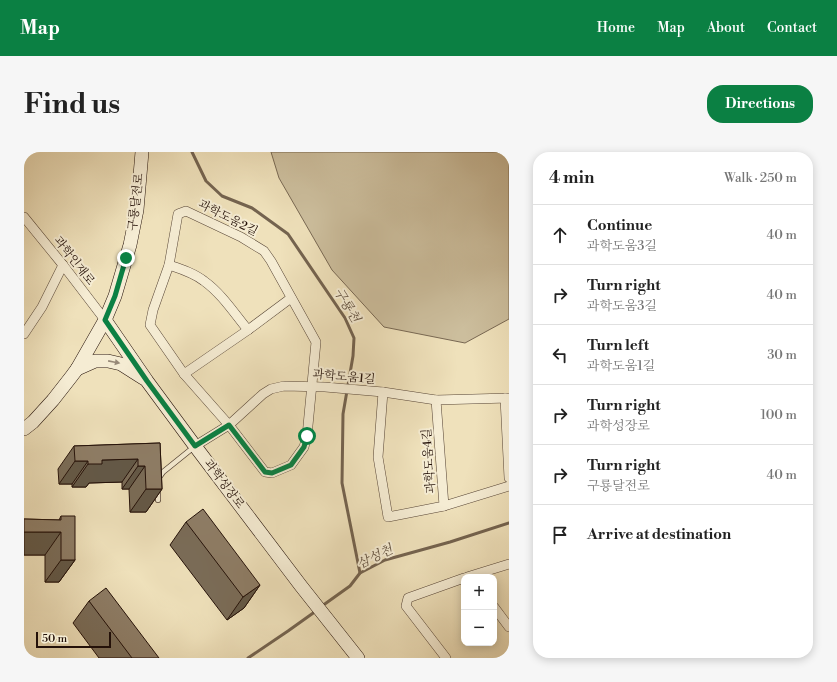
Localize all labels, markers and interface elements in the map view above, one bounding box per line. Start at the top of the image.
text: Map [20,16,60,40]
text: Home [597,19,635,37]
text: Map [657,19,685,37]
text: About [707,19,745,37]
text: Contact [767,19,817,37]
button: Directions [707,85,813,123]
text: Find us [24,87,120,122]
text: 4 min [549,167,594,189]
text: Walk · 250 m [724,170,797,186]
street label: 구룡달전로 [125,172,147,232]
street label: 과학도움2길 [196,197,260,239]
text: Continue [587,216,652,235]
icon: ahead [549,224,571,246]
text: 40 m [767,227,797,243]
street label: 과학인재로 [50,234,98,289]
text: 과학도움3길 [587,238,657,254]
route end [117,249,135,267]
text: Turn right [587,276,661,295]
icon: right [549,284,571,306]
water label: 구룡천 [330,285,364,326]
text: 40 m [767,287,797,303]
text: 과학도움3길 [587,298,657,314]
text: Turn left [587,336,649,355]
icon: left [549,344,571,366]
text: 30 m [767,347,797,363]
text: 과학도움1길 [587,358,655,374]
one-way arrow [107,360,120,366]
street label: 과학도움1길 [312,367,376,387]
text: Turn right [587,396,661,415]
icon: right [549,404,571,426]
text: 100 m [761,407,797,423]
text: 과학성장로 [587,418,650,434]
route start [298,427,316,445]
street label: 과학도움4길 [419,428,439,494]
street label: 과학성장로 [201,456,248,512]
text: Turn right [587,456,661,475]
icon: right [549,464,571,486]
text: 40 m [767,467,797,483]
text: 구룡달전로 [587,478,650,494]
icon: arrive [549,524,571,546]
text: Arrive at destination [587,525,731,544]
water label: 삼성천 [355,541,397,572]
map controls [461,574,497,646]
button: + [461,574,497,610]
button: − [461,610,497,646]
scale bar [36,630,111,649]
text: 50 m [42,632,67,646]

